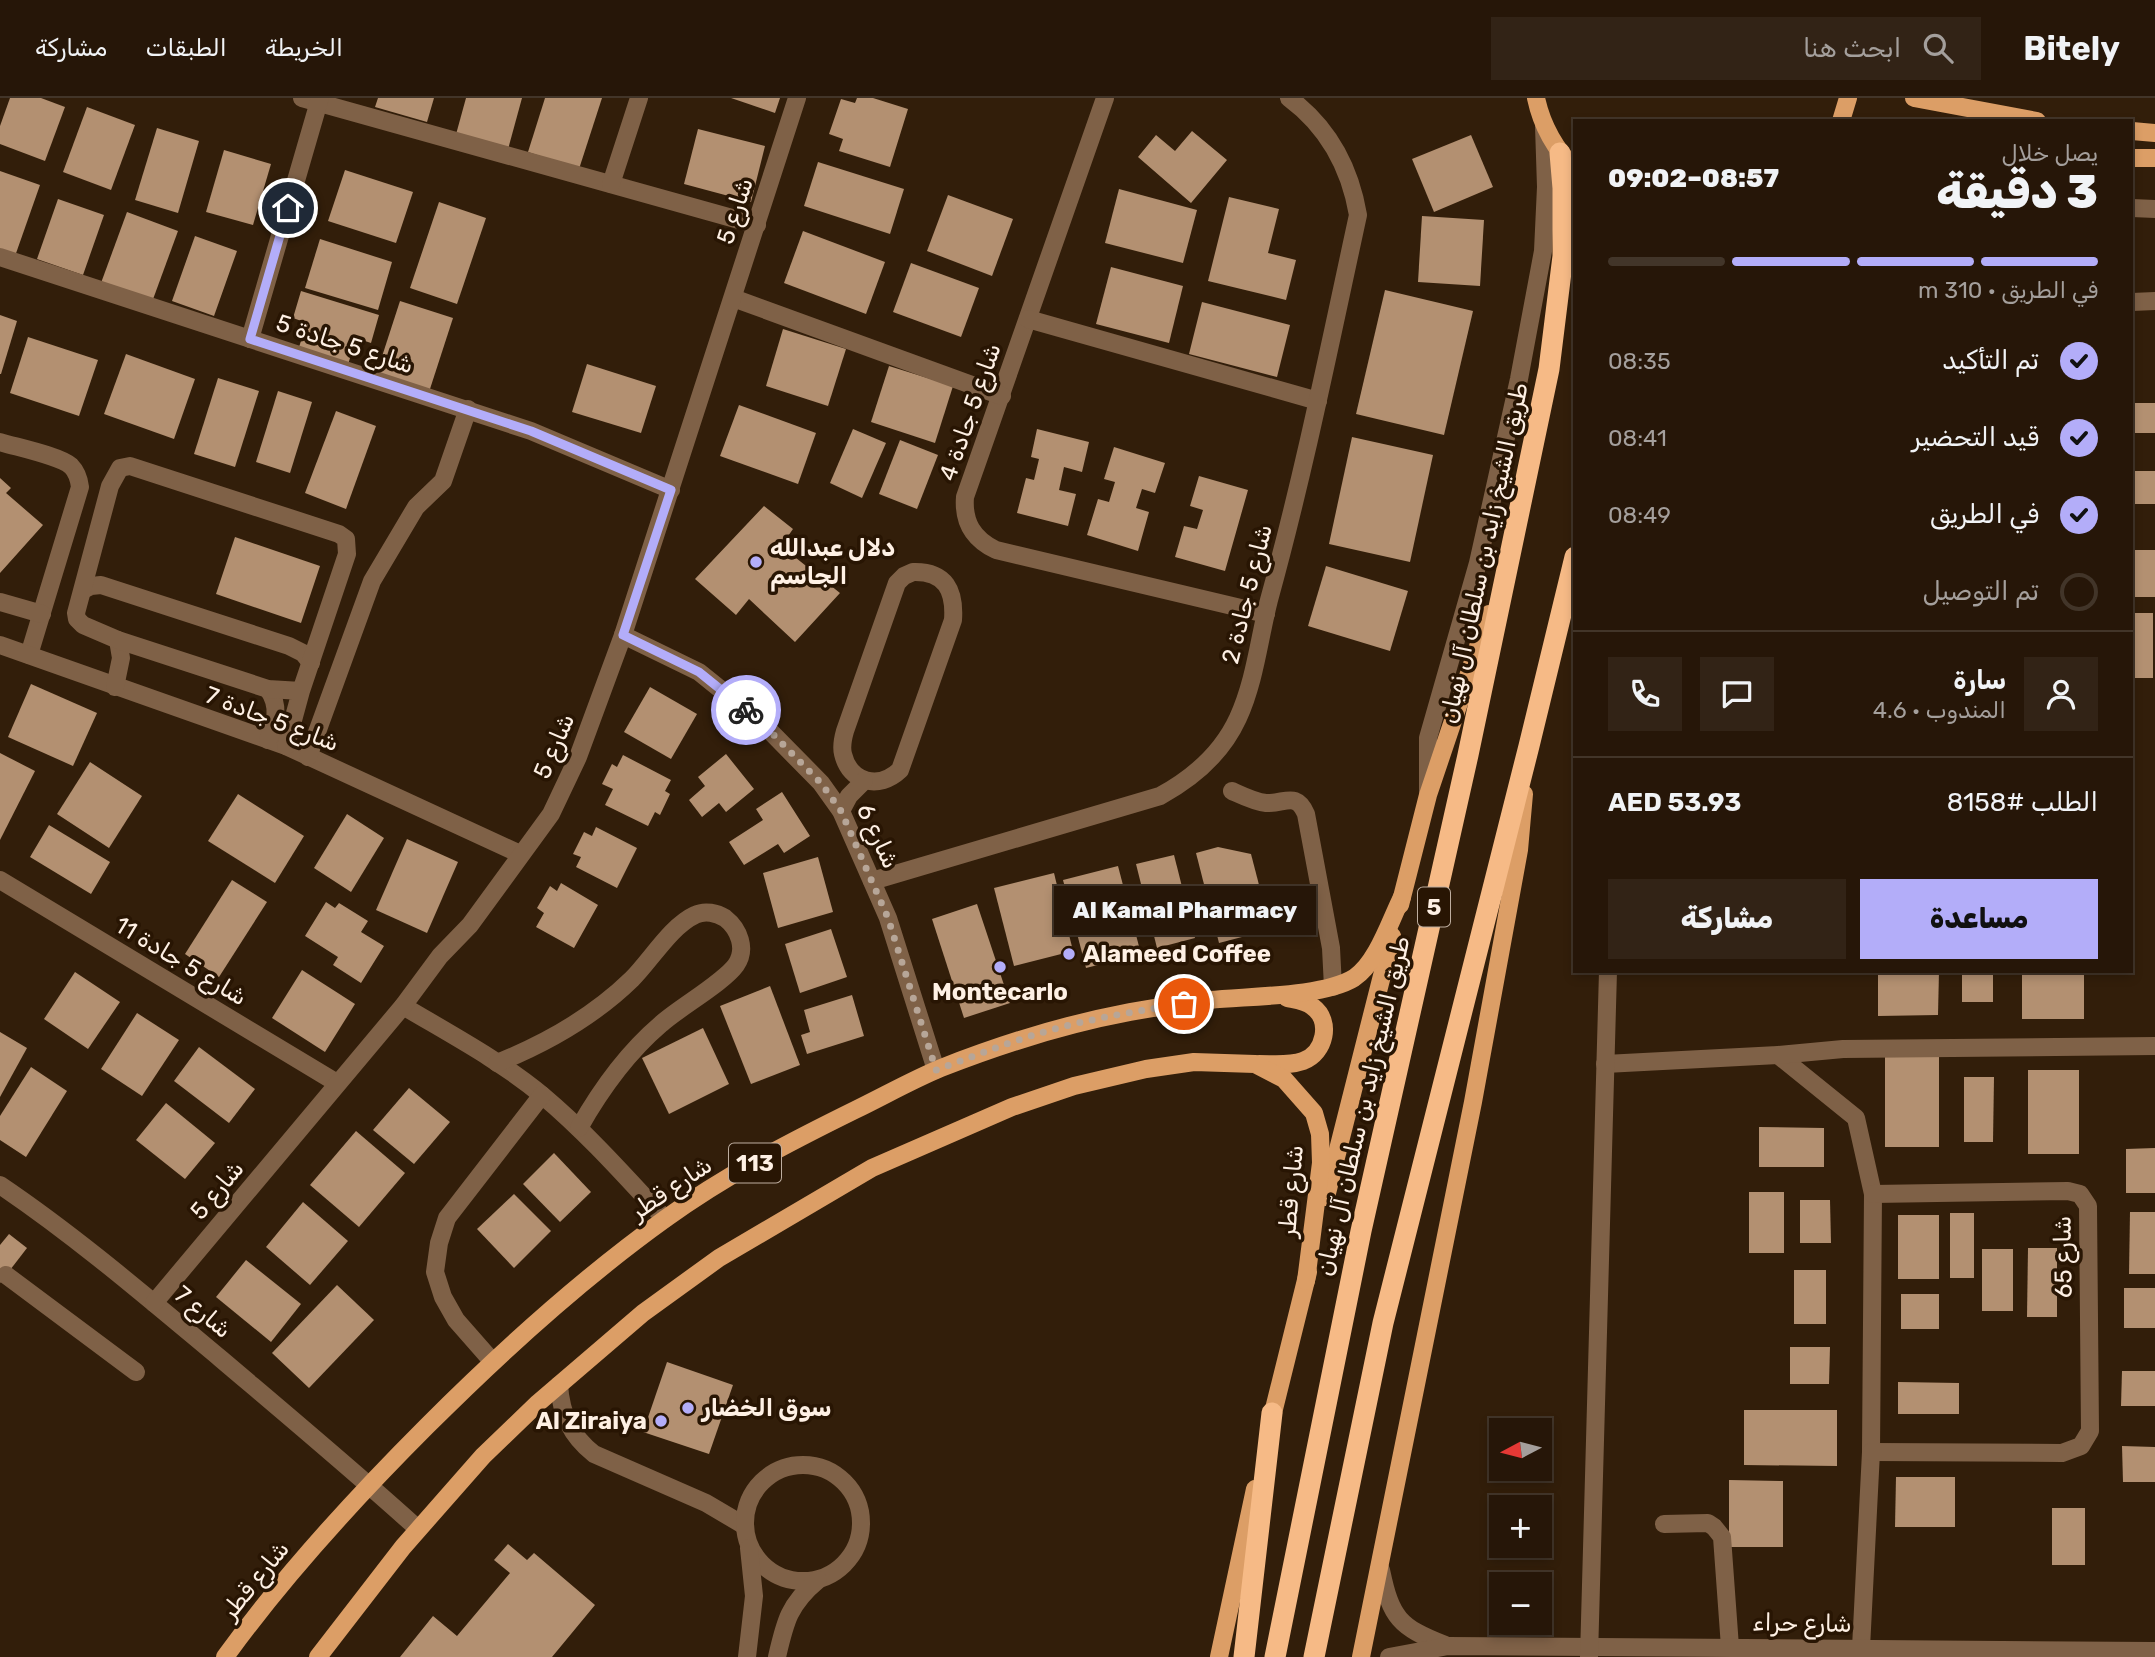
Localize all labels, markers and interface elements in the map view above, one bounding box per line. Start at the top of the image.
search box [1491,17,1981,80]
icon: search [1919,29,1957,67]
text: Bitely [2023,29,2120,68]
text: ابحث هنا [1803,33,1901,64]
text: مشاركة [35,34,107,62]
text: الطبقات [145,34,227,62]
text: الخريطة [265,34,343,62]
text: يصل خلال [2002,139,2098,167]
text: 08:57–09:02 [1608,163,1779,194]
text: 3 دقيقة [1936,165,2098,220]
street label: شارع 5 [711,174,761,248]
pin [258,178,318,238]
icon: home [269,189,307,227]
text: في الطريق · 310 m [1918,276,2098,304]
street label: شارع 5 جادة 5 [272,309,417,381]
street label: شارع 5 جادة 4 [933,340,1009,485]
icon: check [2060,342,2098,380]
text: تم التأكيد [1942,345,2039,376]
text: 08:35 [1608,347,1671,375]
street label: طريق الشيخ زايد بن سلطان آل نهيان [1434,380,1537,727]
icon: check [2060,419,2098,457]
text: قيد التحضير [1912,422,2039,453]
text: 08:41 [1608,424,1667,452]
icon: check [2060,496,2098,534]
text: في الطريق [1930,499,2039,530]
text: 08:49 [1608,501,1671,529]
street label: شارع 5 جادة 2 [1216,521,1280,667]
place label: دلال عبدالله الجاسم [770,534,895,592]
marker: دلال عبدالله الجاسم [748,554,764,570]
text: تم التوصيل [1922,576,2039,607]
button: phone [1608,657,1682,731]
button: chat [1700,657,1774,731]
button: person [2024,657,2098,731]
text: سارة [1953,665,2006,696]
courier [711,675,781,745]
street label: شارع 5 جادة 7 [200,681,343,759]
icon: bike [727,691,765,729]
text: المندوب · 4.6 [1873,696,2006,724]
street label: شارع 5 [528,709,582,784]
text: AED 53.93 [1608,787,1741,818]
text: الطلب #8158 [1947,787,2098,818]
street label: شارع 6 [849,799,905,874]
button: مشاركة [1608,879,1846,959]
button: مساعدة [1860,879,2098,959]
callout: Al Kamal Pharmacy [1053,885,1315,934]
road number: 5 [1418,888,1450,926]
text: Al Kamal Pharmacy [1073,896,1297,924]
street label: شارع 5 جادة 11 [109,911,252,1013]
street label: طريق الشيخ زايد بن سلطان آل نهيان [1310,933,1419,1279]
place label: Alameed Coffee [1083,940,1271,968]
marker: Alameed Coffee [1061,946,1077,962]
marker: Montecarlo [992,959,1008,975]
pin [1154,974,1214,1034]
place label: Montecarlo [932,978,1068,1006]
icon: bag [1165,985,1203,1023]
road number: 113 [729,1144,781,1182]
street label: شارع قطر [1273,1144,1311,1240]
street label: شارع قطر [623,1151,718,1228]
street label: شارع 5 [184,1155,251,1226]
street label: شارع 65 [2048,1216,2080,1298]
street label: شارع 7 [167,1280,237,1345]
place label: سوق الخضار [700,1394,831,1422]
marker: سوق الخضار [680,1400,696,1416]
place label: Al Ziraiya [536,1407,647,1435]
marker: Al Ziraiya [653,1413,669,1429]
north arrow [1489,1418,1552,1480]
map controls [1489,1418,1552,1635]
button: + [1489,1495,1552,1558]
street label: شارع قطر [214,1535,297,1628]
button: − [1489,1572,1552,1635]
street label: شارع حراء [1752,1608,1852,1640]

